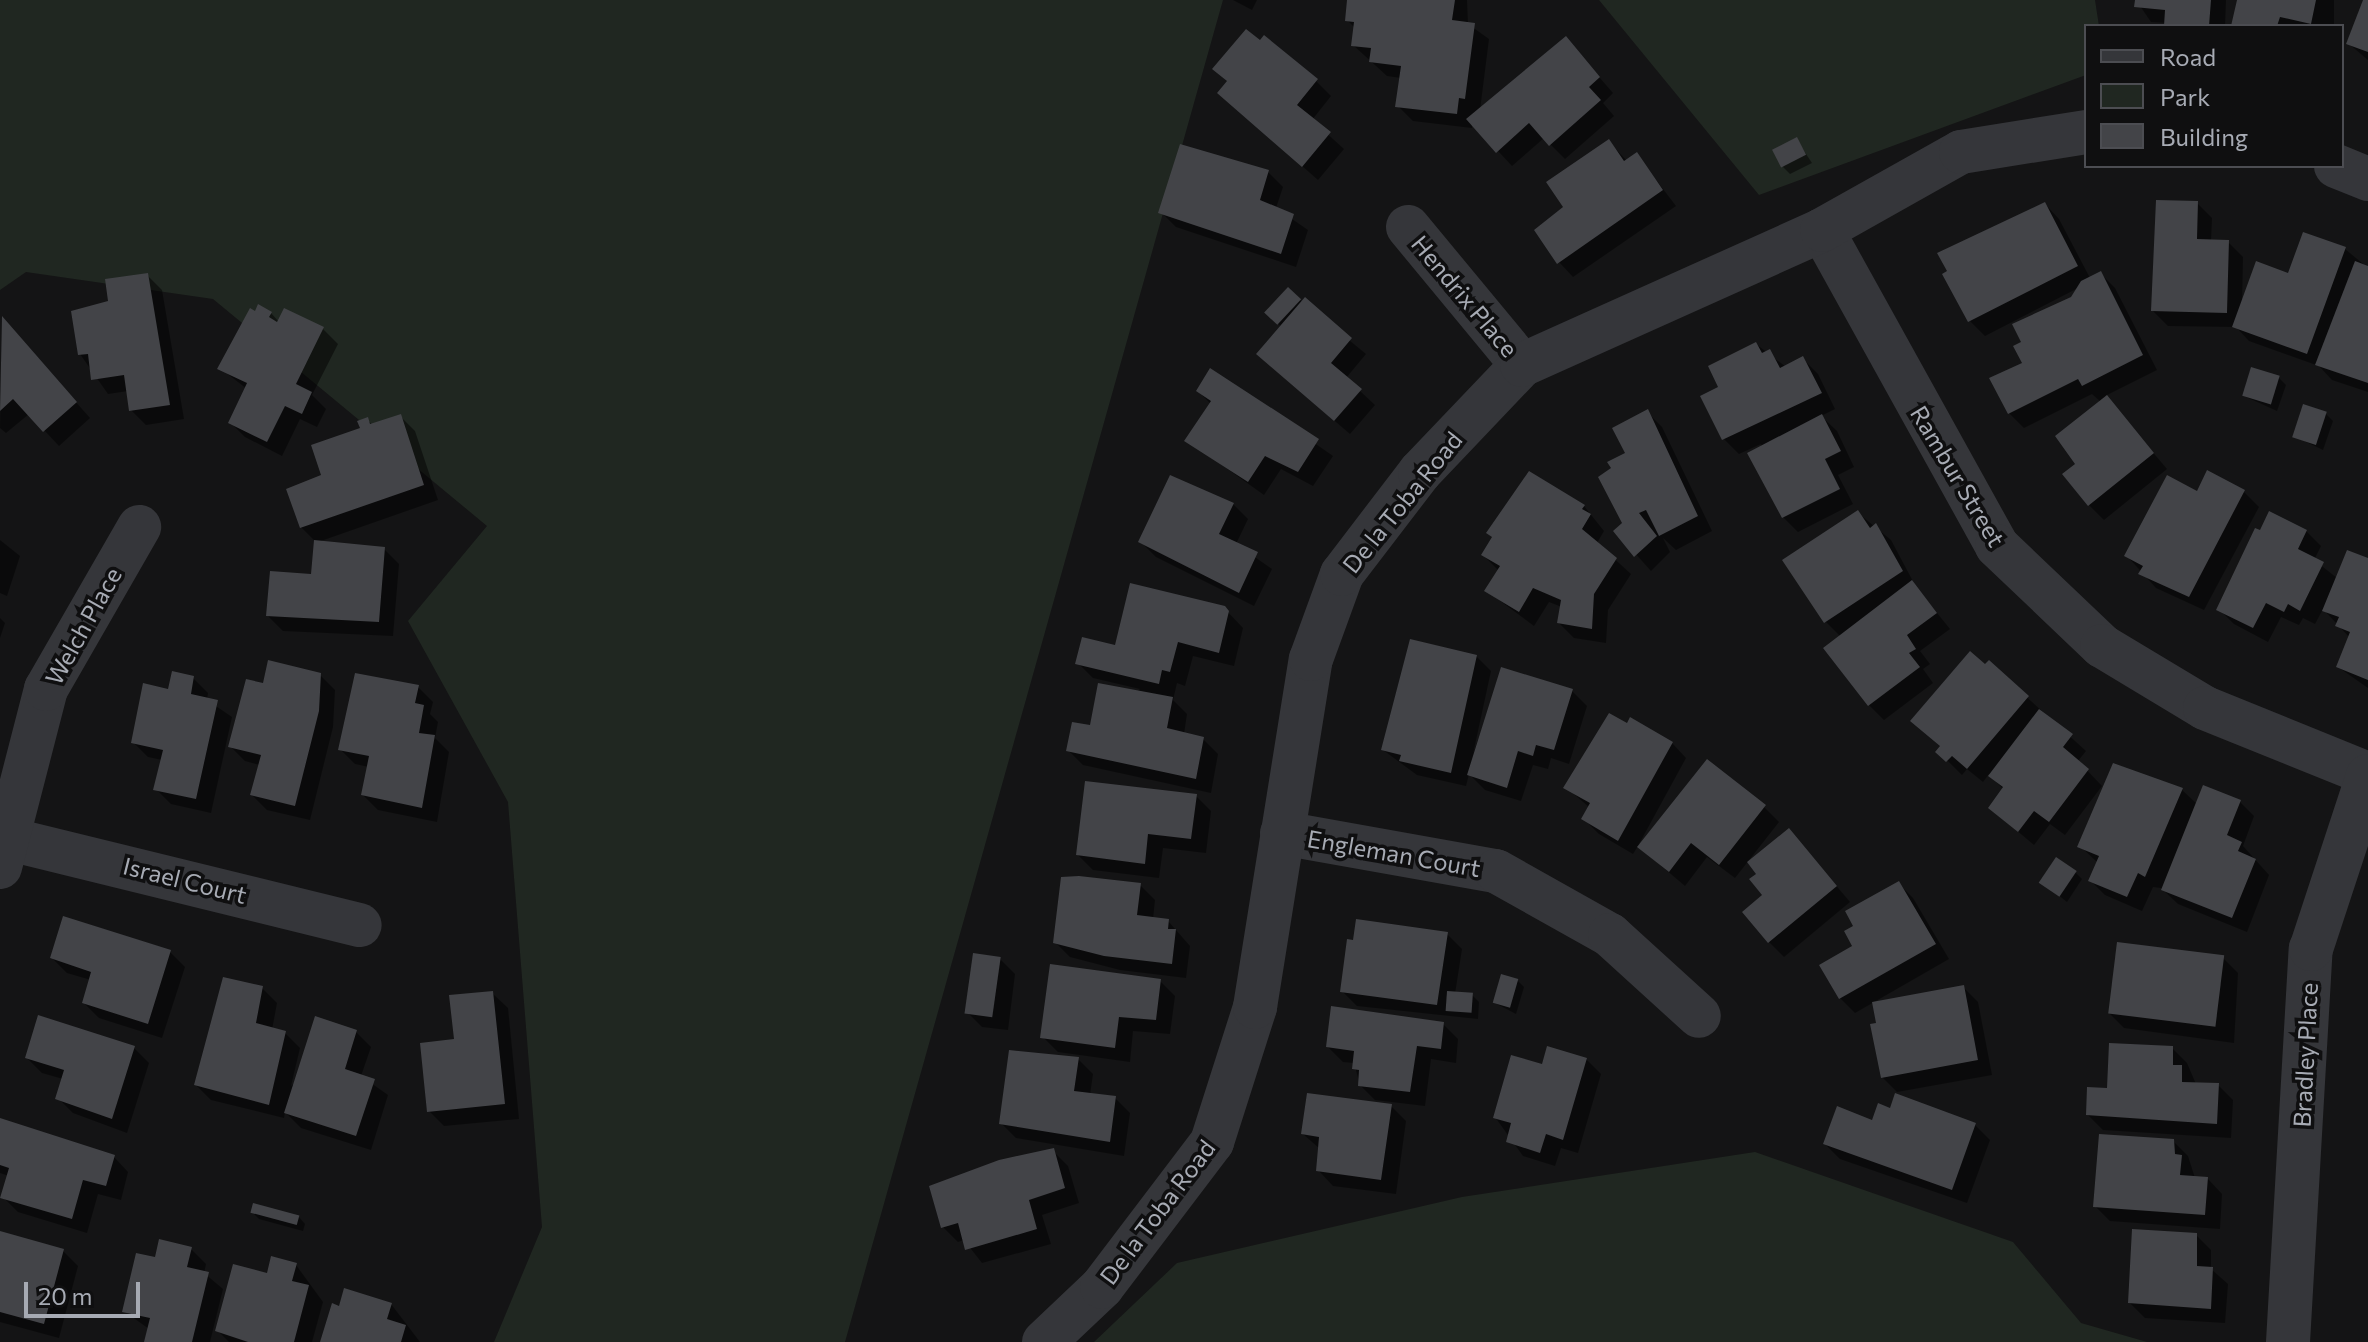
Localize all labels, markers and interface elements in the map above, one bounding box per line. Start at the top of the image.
legend [2084,24,2344,168]
text: Road [2160,42,2216,71]
text: Park [2160,82,2210,111]
text: Building [2160,122,2248,151]
street label: Hendrix Place [1406,229,1524,363]
street label: Rambur Street [1905,400,2011,552]
street label: De la Toba Road [1336,426,1468,578]
street label: Welch Place [39,562,127,690]
street label: Engleman Court [1305,824,1483,882]
street label: Israel Court [120,851,250,909]
street label: Bradley Place [2287,982,2323,1128]
street label: De la Toba Road [1093,1134,1221,1290]
scale bar [28,1266,144,1316]
text: 20 m [38,1281,92,1310]

